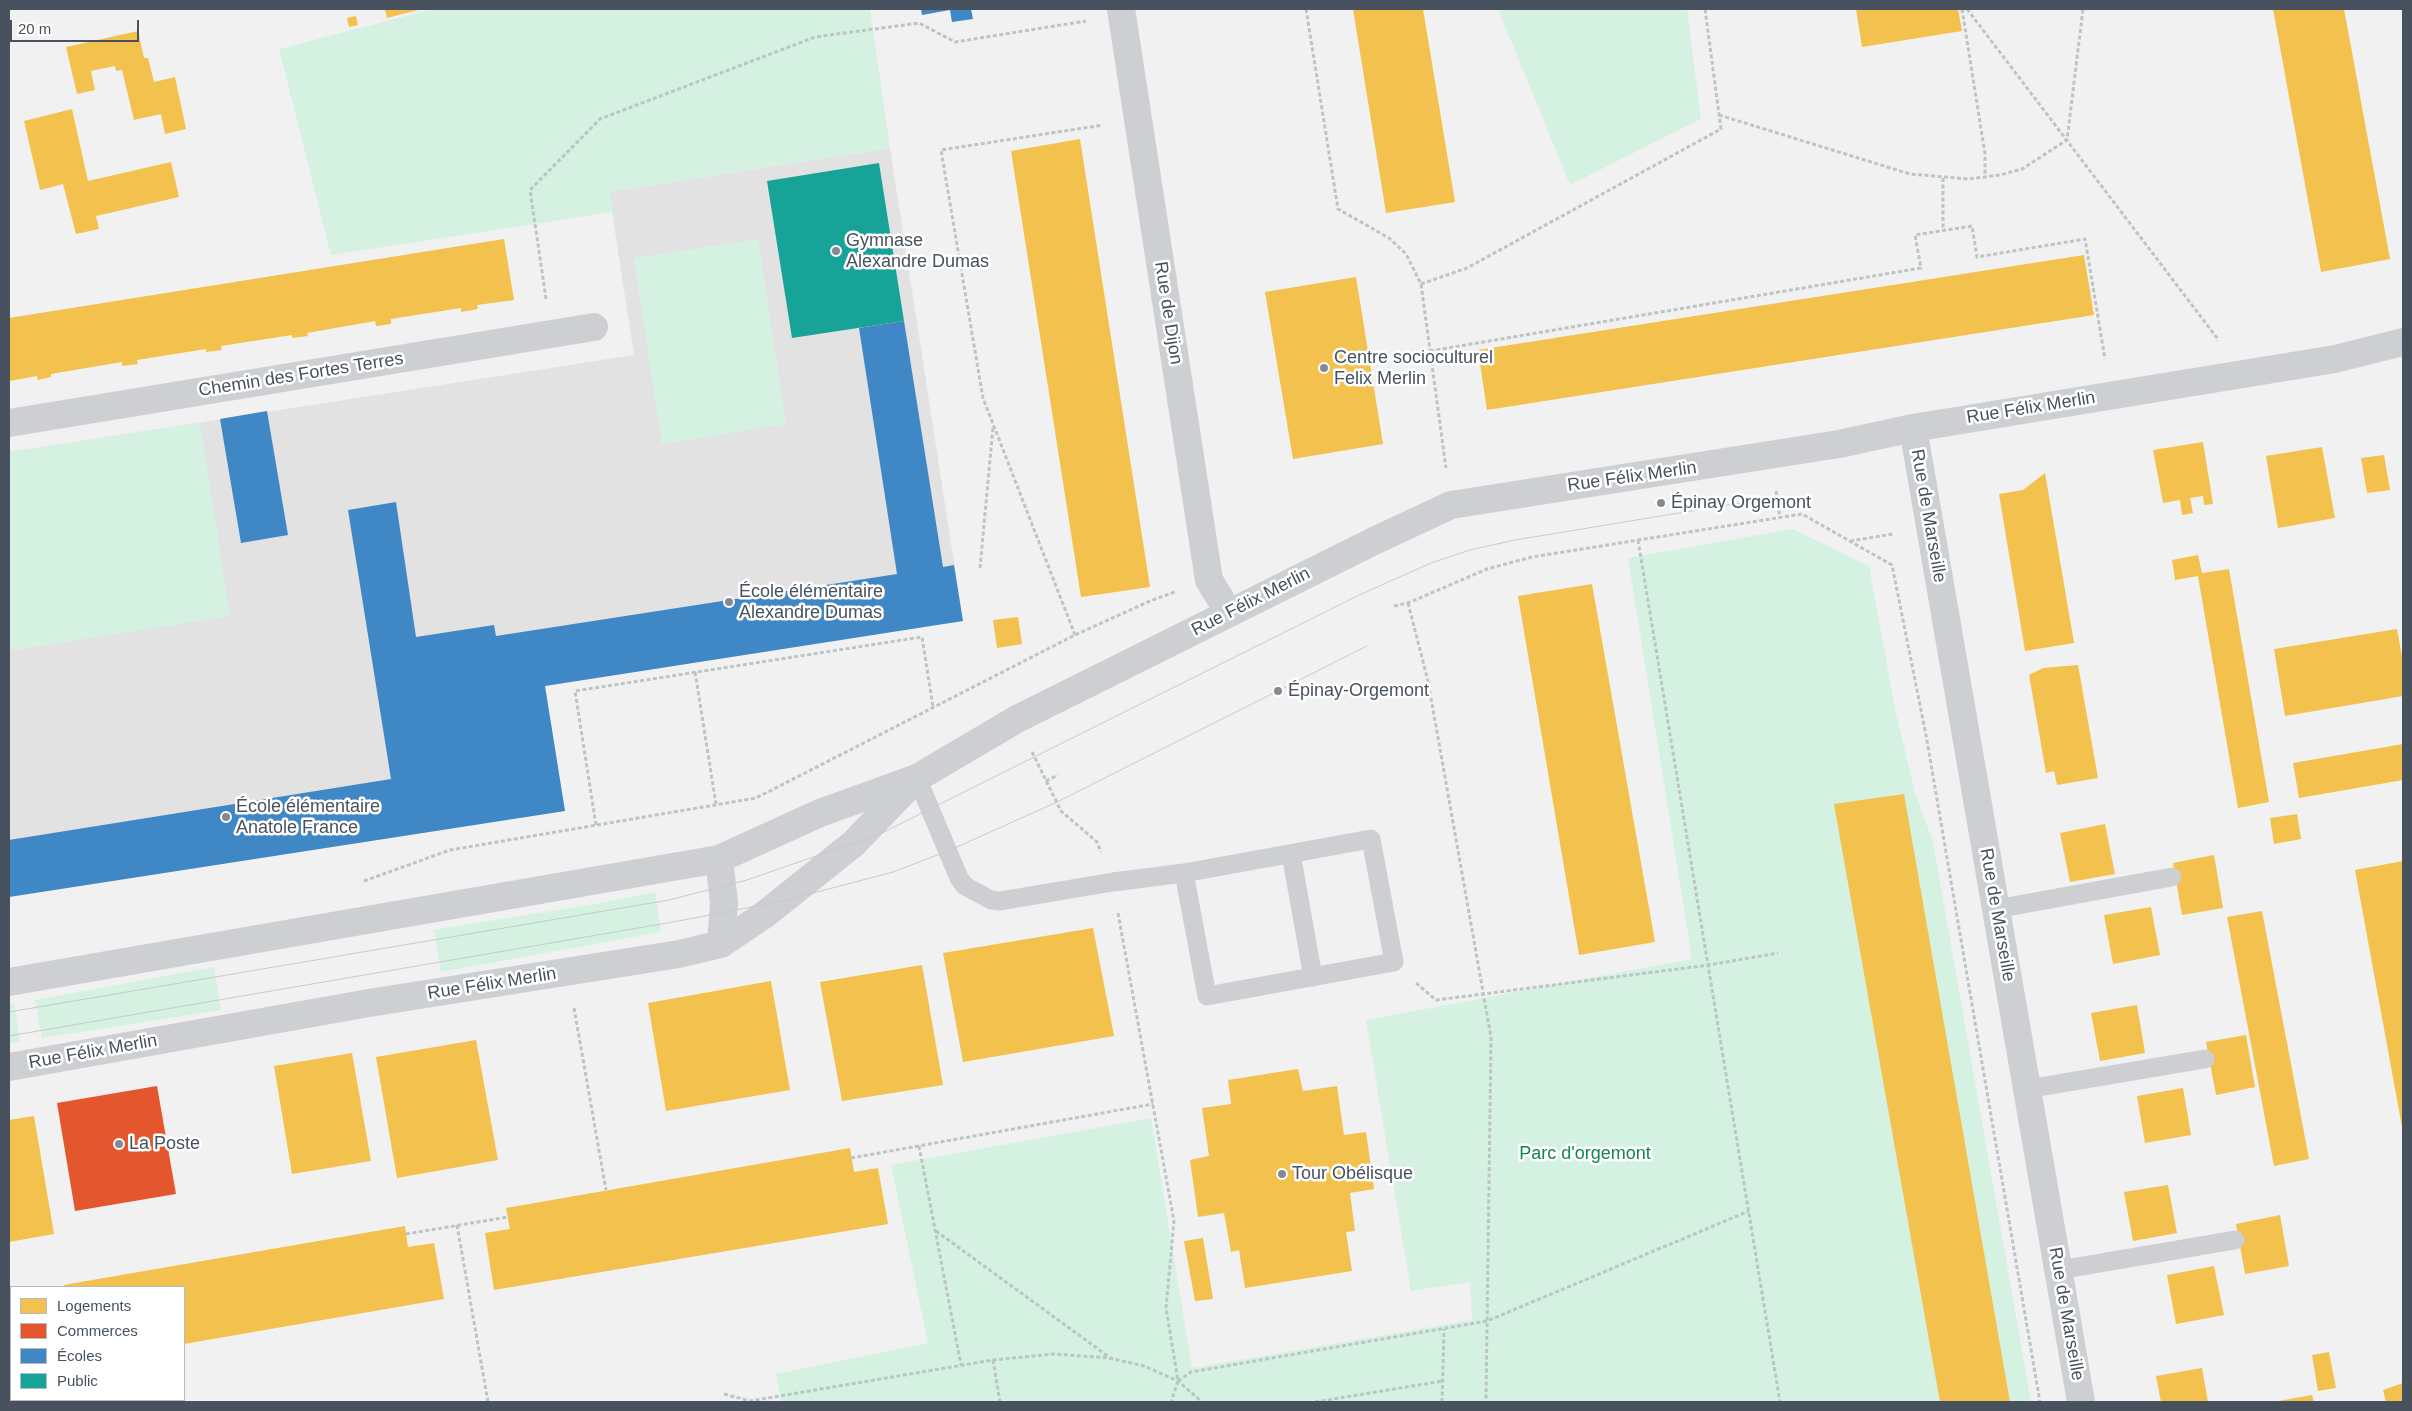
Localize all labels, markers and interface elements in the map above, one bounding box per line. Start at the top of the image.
scale bar [12,10,141,42]
text: 20 m [18,20,51,37]
place label: Gymnase Alexandre Dumas [846,230,989,272]
marker: Gymnase Alexandre Dumas [830,245,842,257]
street label: Rue de Dijon [1149,260,1187,366]
place label: Centre socioculturel Felix Merlin [1334,347,1493,389]
street label: Chemin des Fortes Terres [197,348,405,402]
marker: Centre socioculturel Felix Merlin [1318,362,1330,374]
street label: Rue Félix Merlin [1965,387,2097,429]
street label: Rue de Marseille [1906,448,1950,584]
street label: Rue Félix Merlin [1566,457,1698,497]
place label: Épinay Orgemont [1671,492,1811,514]
marker: Épinay Orgemont [1655,497,1667,509]
street label: Rue Félix Merlin [1188,563,1314,641]
place label: École élémentaire Alexandre Dumas [739,581,883,624]
marker: École élémentaire Alexandre Dumas [723,596,735,608]
place label: Épinay-Orgemont [1288,680,1429,702]
marker: Épinay-Orgemont [1272,685,1284,697]
place label: École élémentaire Anatole France [236,796,380,839]
marker: École élémentaire Anatole France [220,811,232,823]
street label: Rue de Marseille [1975,847,2019,983]
street label: Rue Félix Merlin [426,963,558,1005]
street label: Rue Félix Merlin [27,1030,159,1074]
place label: La Poste [129,1133,200,1155]
marker: La Poste [113,1138,125,1150]
park label: Parc d'orgemont [1519,1143,1651,1165]
place label: Tour Obélisque [1292,1163,1413,1185]
marker: Tour Obélisque [1276,1168,1288,1180]
street label: Rue de Marseille [2044,1246,2088,1382]
legend [10,1286,185,1401]
text: Logements [57,1297,131,1314]
text: Commerces [57,1322,138,1339]
text: Écoles [57,1347,102,1364]
text: Public [57,1372,98,1389]

